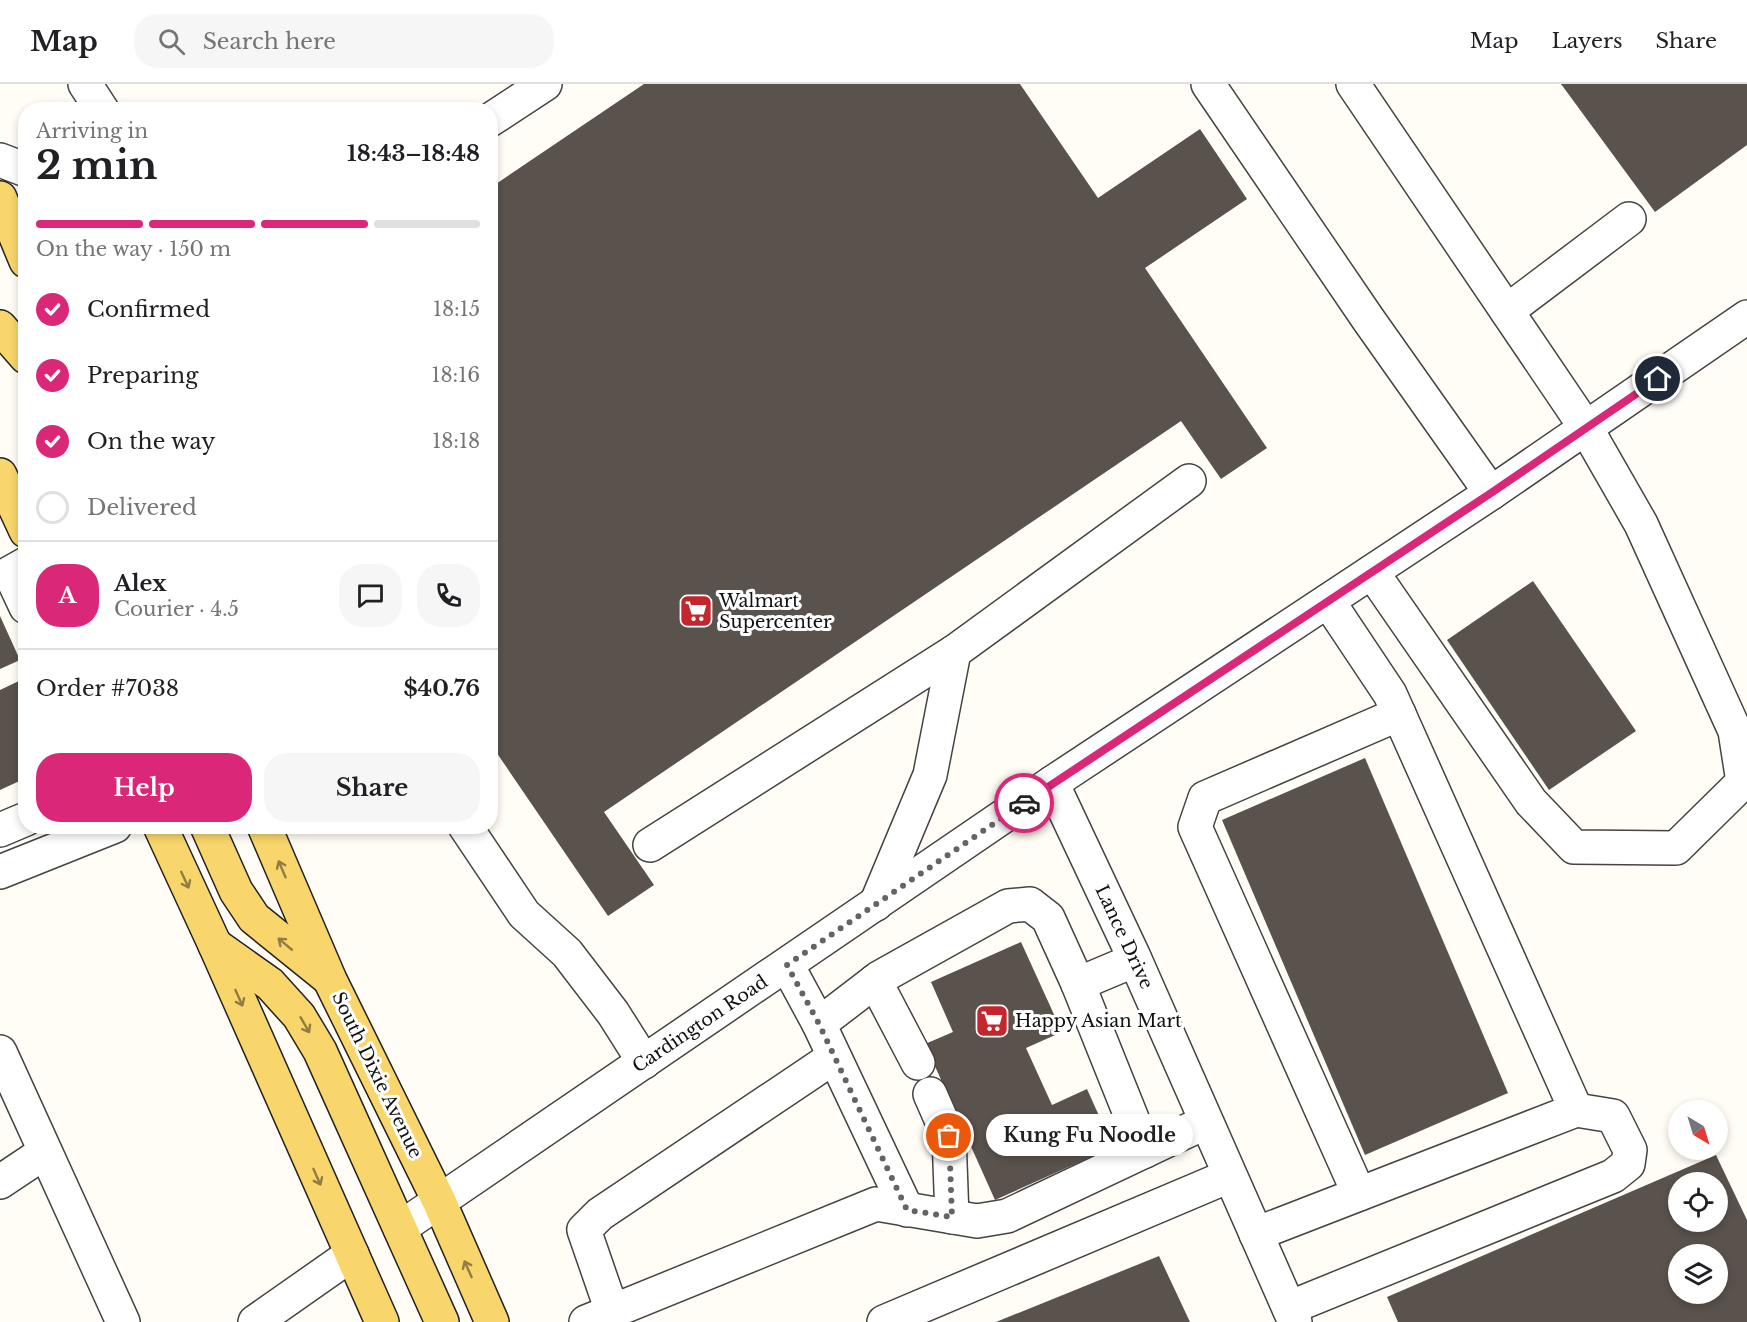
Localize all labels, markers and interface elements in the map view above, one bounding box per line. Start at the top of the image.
search box [134,14,554,68]
text: Map [30,24,98,59]
icon: search [155,25,188,58]
text: Search here [203,28,336,55]
text: Map [1470,28,1519,54]
text: Layers [1552,28,1623,54]
text: Share [1656,28,1717,54]
text: Arriving in [36,119,148,143]
text: 18:43–18:48 [347,140,480,167]
text: 2 min [36,141,157,190]
text: On the way · 150 m [36,237,231,261]
icon: check [36,293,69,326]
text: Confirmed [87,296,210,323]
text: 18:15 [433,297,480,321]
pin [1632,353,1683,404]
icon: check [36,359,69,392]
text: Preparing [87,362,198,389]
icon: home [1641,362,1674,395]
text: 18:16 [431,363,480,387]
icon: check [36,425,69,458]
text: On the way [87,428,215,455]
text: 18:18 [432,429,480,453]
text: Delivered [87,494,197,521]
button: chat [339,564,402,627]
button: phone [417,564,480,627]
text: Alex [114,570,167,597]
text: A [59,582,76,609]
place label: Walmart Supercenter [718,590,832,633]
supermarket icon: Walmart Supercenter [678,593,714,629]
text: Courier · 4.5 [114,597,239,621]
text: Order #7038 [36,675,179,702]
text: $40.76 [403,675,480,702]
button: Help [36,753,252,822]
button: Share [264,753,480,822]
courier [994,773,1054,833]
icon: car [1008,787,1041,820]
one-way arrow [276,860,288,878]
one-way arrow [179,870,191,888]
street label: Lance Drive [1090,882,1158,992]
one-way arrow [277,937,293,950]
street label: Cardington Road [628,971,772,1077]
street label: South Dixie Avenue [327,988,427,1162]
one-way arrow [233,989,245,1007]
supermarket icon: Happy Asian Mart [974,1003,1010,1039]
place label: Happy Asian Mart [1015,1010,1182,1032]
one-way arrow [299,1016,311,1033]
north arrow [1668,1100,1728,1160]
map controls [1668,1100,1728,1304]
pin [923,1110,974,1161]
callout: Kung Fu Noodle [985,1115,1192,1157]
icon: bag [932,1119,965,1152]
text: Kung Fu Noodle [1003,1123,1176,1147]
one-way arrow [312,1167,324,1185]
button: locate [1668,1172,1728,1232]
button: layers [1668,1244,1728,1304]
one-way arrow [462,1260,474,1278]

